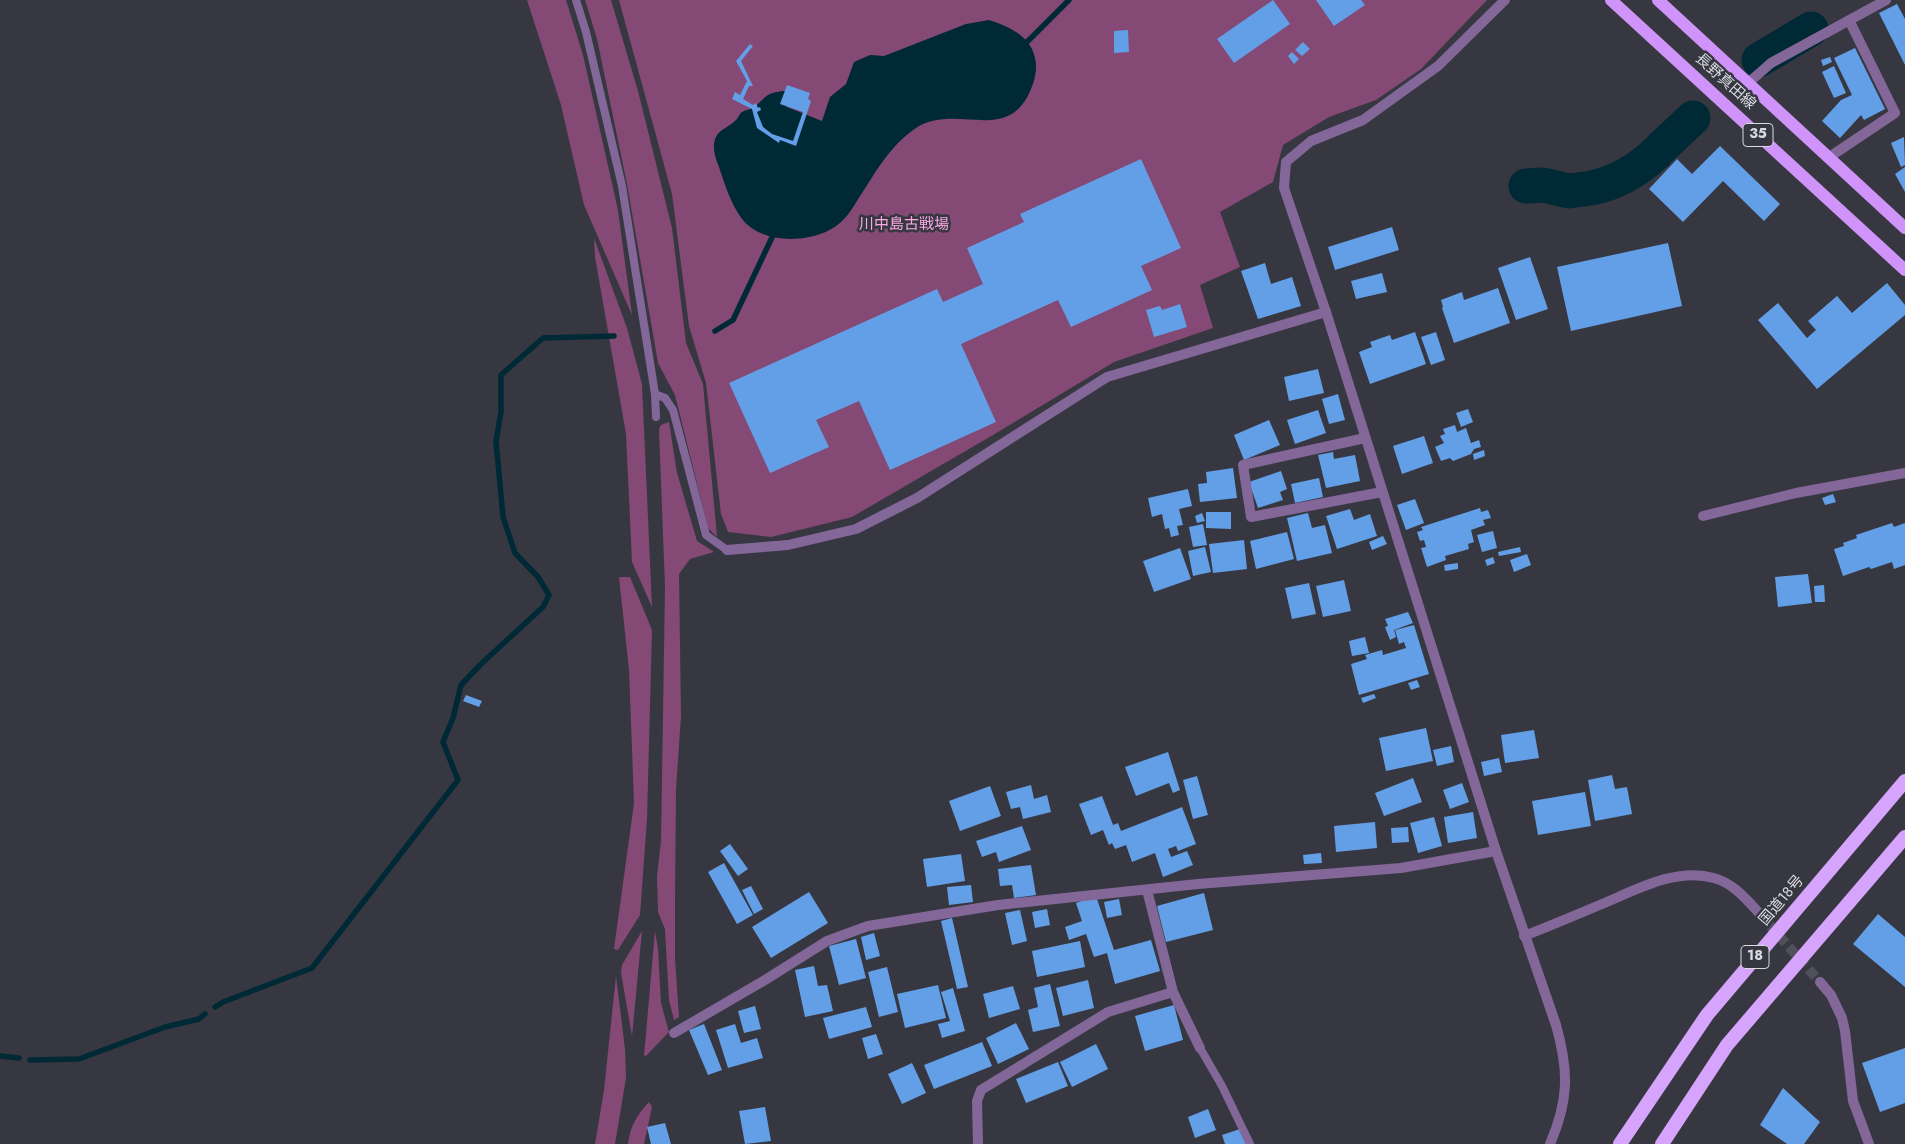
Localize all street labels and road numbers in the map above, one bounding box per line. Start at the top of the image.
street label: 長野真田線 [1691,50,1759,114]
road number: 35 [1743,124,1773,146]
street label: 国道18号 [1756,872,1808,930]
road number: 18 [1741,946,1769,969]

